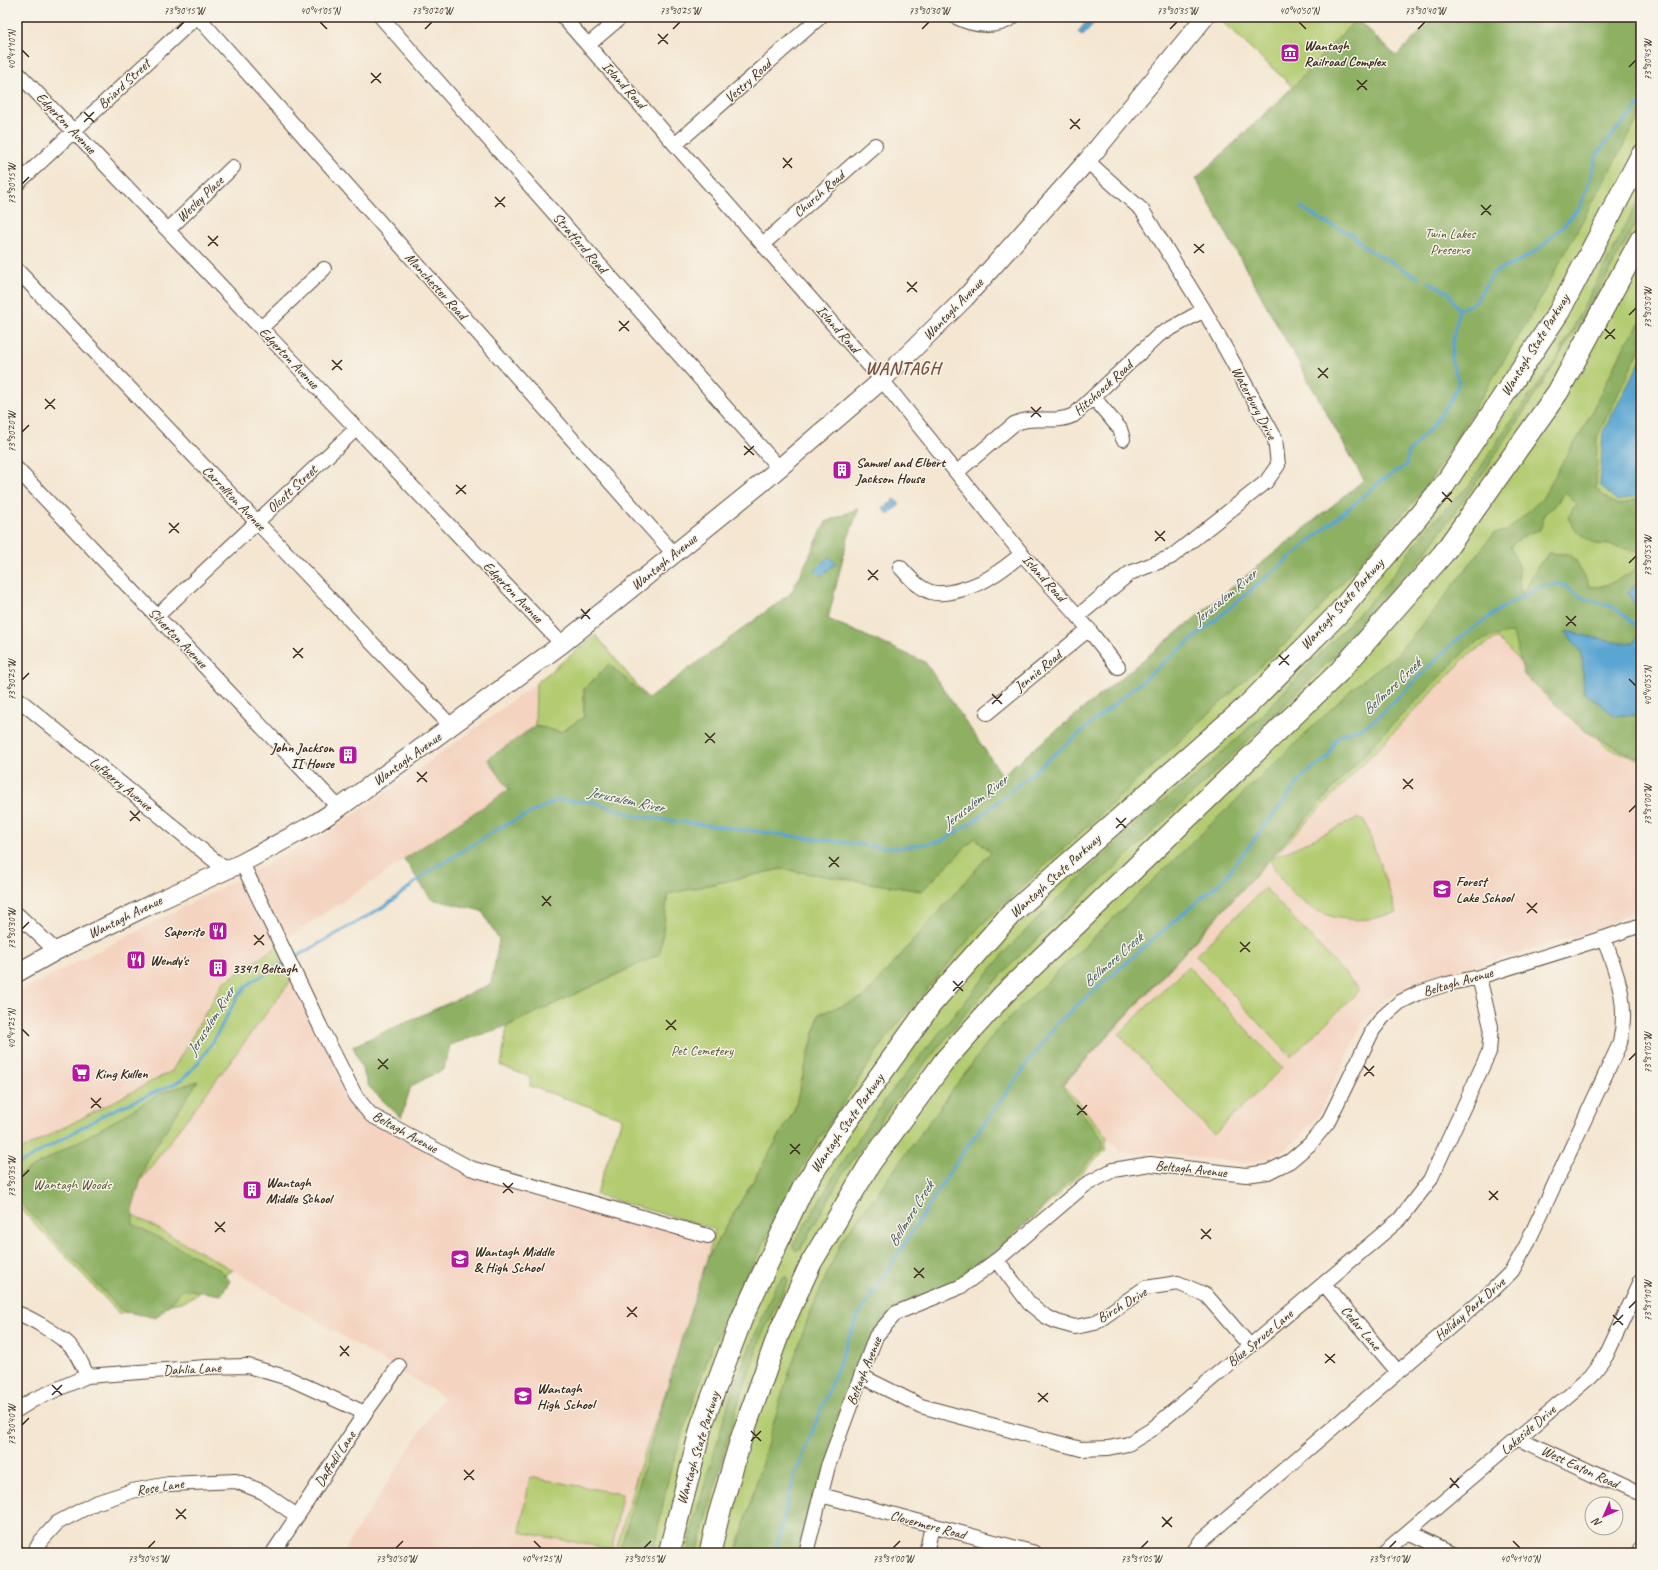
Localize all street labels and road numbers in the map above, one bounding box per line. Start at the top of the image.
street label: Briard Street [94,54,155,112]
street label: Vestry Road [721,54,777,106]
street label: Island Road [598,58,651,114]
street label: Edgerton Avenue [33,89,100,158]
street label: Church Road [790,166,850,221]
street label: Wesley Place [173,171,228,226]
street label: Stratford Road [549,209,612,279]
street label: Manchester Road [402,249,472,325]
street label: Wantagh Avenue [919,273,988,344]
street label: Wantagh State Parkway [1497,290,1574,399]
street label: Island Road [813,302,865,358]
street label: Edgerton Avenue [256,324,323,393]
street label: Hitchcock Road [1070,355,1138,419]
street label: Waterbury Drive [1228,364,1281,444]
street label: Olcott Street [263,461,322,516]
street label: Carrollton Avenue [199,462,270,535]
street label: Wantagh Avenue [628,529,701,594]
street label: Island Road [1018,551,1071,607]
street label: Wantagh State Parkway [1297,554,1388,653]
street label: Edgerton Avenue [480,558,547,627]
street label: Silverton Avenue [145,604,212,673]
street label: Jennie Road [1010,645,1067,696]
street label: Wantagh Avenue [370,728,445,789]
street label: Lufberry Avenue [86,754,157,815]
street label: Wantagh State Parkway [1006,830,1105,921]
street label: Wantagh Avenue [85,891,166,942]
street label: Beltagh Avenue [1421,964,1496,1000]
street label: Wantagh State Parkway [807,1069,888,1176]
street label: Beltagh Avenue [370,1107,442,1158]
street label: Beltagh Avenue [1154,1157,1229,1181]
street label: Holiday Park Drive [1431,1273,1510,1344]
street label: Birch Drive [1094,1283,1151,1326]
street label: Cedar Lane [1337,1302,1386,1355]
street label: Blue Spruce Lane [1224,1305,1297,1370]
street label: Beltagh Avenue [843,1333,886,1407]
street label: Dahlia Lane [163,1359,223,1379]
street label: Wantagh State Parkway [673,1389,724,1506]
street label: Lakeside Drive [1497,1400,1560,1459]
street label: Daffodil Lane [311,1427,360,1490]
street label: West Eaton Road [1539,1442,1624,1493]
street label: Rose Lane [135,1475,186,1499]
street label: Clovermere Road [889,1507,970,1544]

